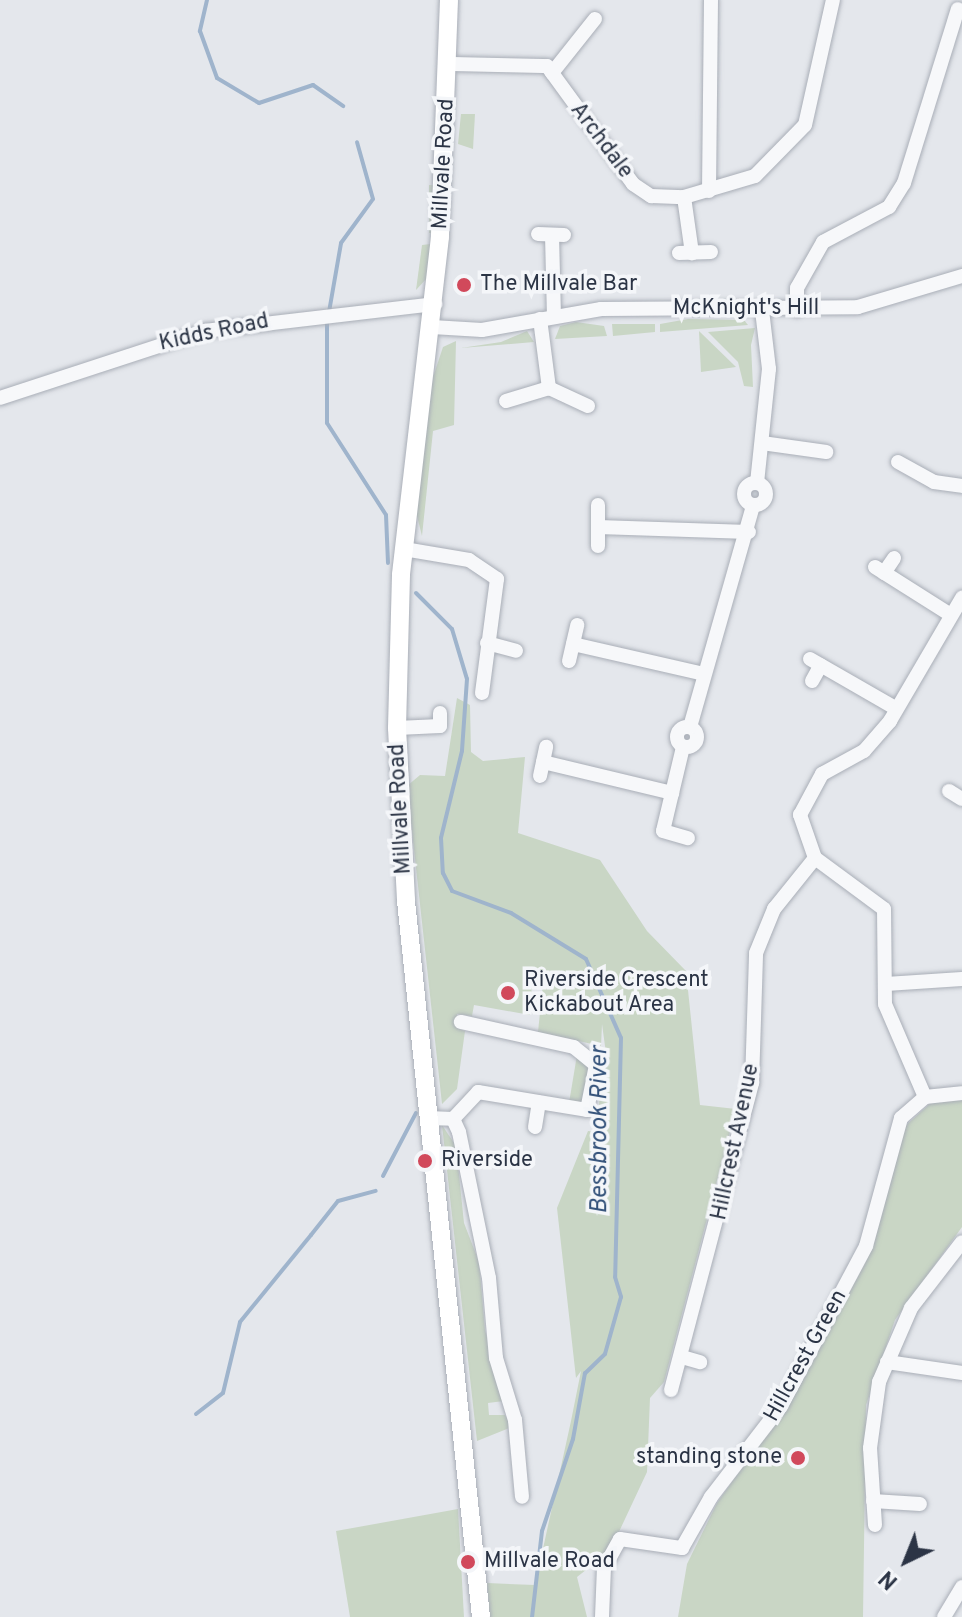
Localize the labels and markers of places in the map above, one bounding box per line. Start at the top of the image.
place label: The Millvale Bar [480,272,638,298]
marker: The Millvale Bar [455,276,473,294]
place label: Riverside Crescent Kickabout Area [524,967,709,1018]
marker: Riverside Crescent Kickabout Area [499,984,517,1002]
place label: Riverside [441,1148,533,1174]
marker: Riverside [416,1152,434,1170]
place label: standing stone [636,1445,782,1471]
marker: standing stone [789,1449,807,1467]
place label: Millvale Road [484,1549,615,1575]
marker: Millvale Road [459,1553,477,1571]

